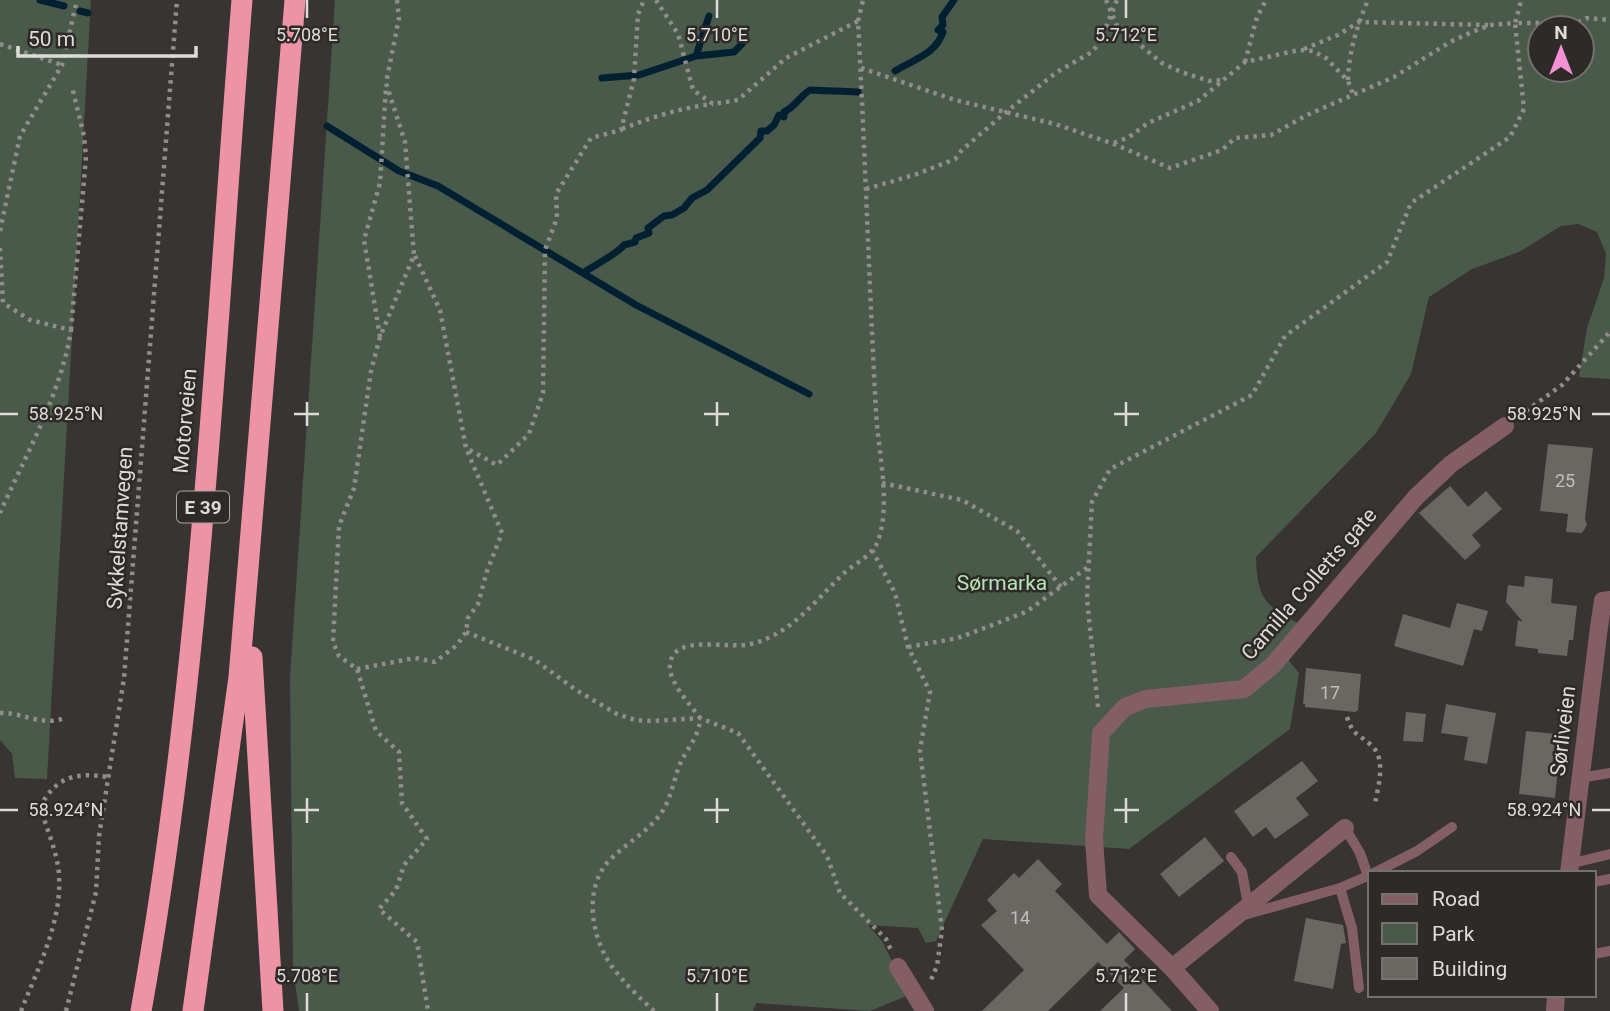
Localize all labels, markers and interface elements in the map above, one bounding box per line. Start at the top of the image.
scale bar [18,14,196,58]
north arrow [1526,14,1596,84]
text: N [1554,21,1568,44]
text: 5.708°E [276,24,338,45]
text: 5.710°E [686,24,748,45]
text: 5.712°E [1095,24,1157,45]
text: 50 m [28,27,75,51]
street label: Motorveien [168,368,202,474]
text: 58.925°N [29,403,103,424]
text: 58.925°N [1507,403,1581,424]
street label: Sykkelstamvegen [102,446,138,610]
house number: 25 [1555,470,1575,491]
road number: E 39 [177,492,229,522]
street label: Camilla Colletts gate [1236,503,1382,665]
park label: Sørmarka [957,571,1047,595]
house number: 17 [1320,682,1340,703]
street label: Sørliveien [1546,685,1580,777]
text: 58.924°N [29,799,103,820]
text: 58.924°N [1507,799,1581,820]
legend [1368,871,1596,997]
text: Road [1432,887,1480,911]
house number: 14 [1010,907,1030,928]
text: Park [1432,922,1475,946]
text: Building [1432,957,1507,981]
text: 5.708°E [276,965,338,986]
text: 5.710°E [686,965,748,986]
text: 5.712°E [1095,965,1157,986]

